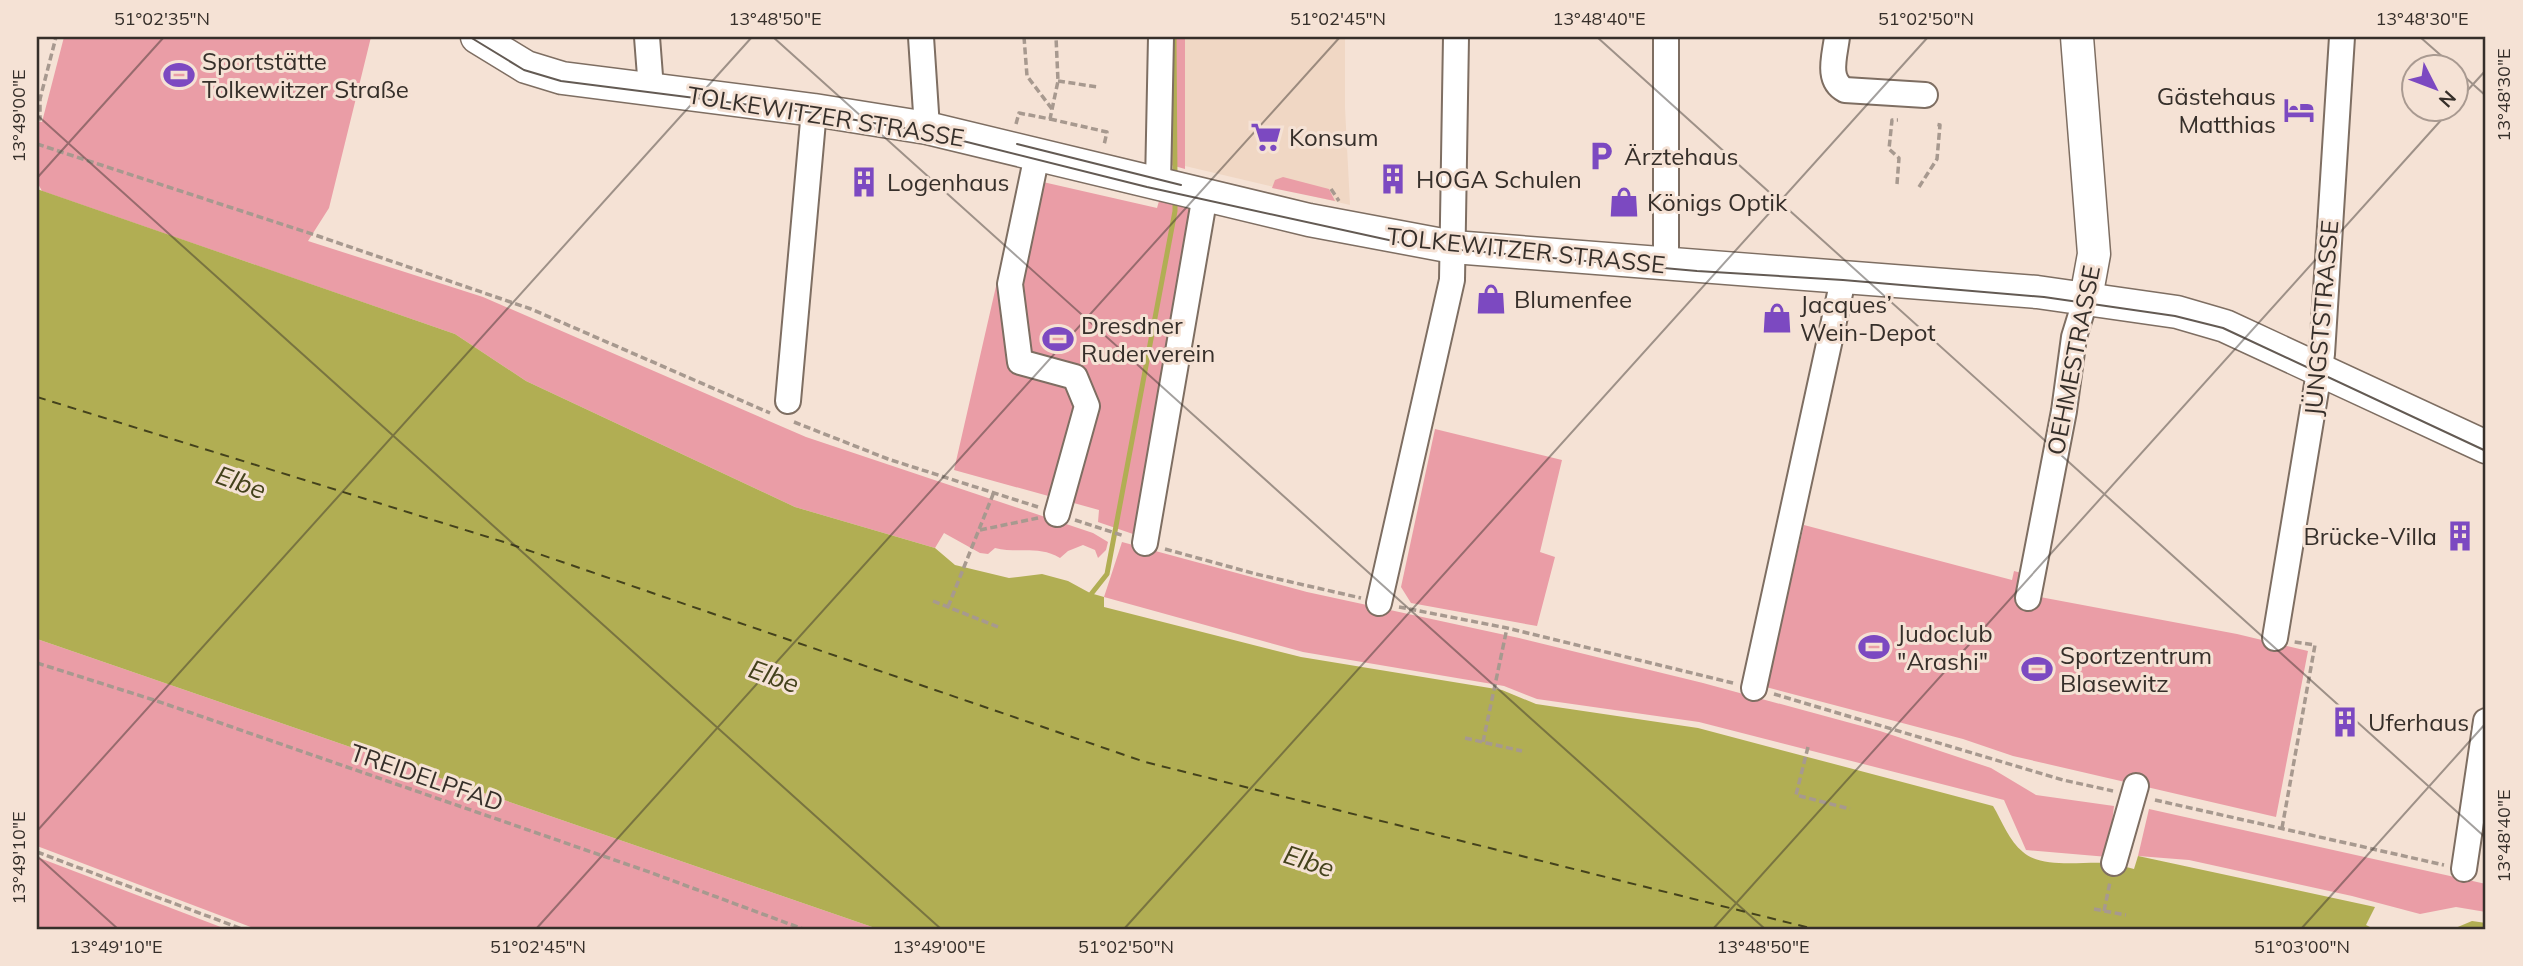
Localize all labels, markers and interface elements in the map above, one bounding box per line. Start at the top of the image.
text: 51°02'35"N [114,7,210,30]
text: 13°48'50"E [728,7,822,30]
text: 51°02'45"N [1290,7,1386,30]
text: 13°48'40"E [1552,7,1646,30]
text: 51°02'50"N [1878,7,1974,30]
text: 13°48'30"E [2375,7,2469,30]
place label: Sportstätte Tolkewitzer Straße [202,46,409,104]
text: 13°48'30"E [2492,48,2515,142]
north arrow [2400,52,2470,122]
sports icon: Sportstätte Tolkewitzer Straße [162,58,196,92]
text: 13°49'00"E [7,69,30,163]
street label: TOLKEWITZER STRASSE [686,79,966,153]
place label: Gästehaus Matthias [2157,81,2276,139]
text: N [2434,86,2461,113]
hotel icon: Gästehaus Matthias [2282,93,2316,127]
supermarket icon: Konsum [1249,120,1283,154]
place label: Konsum [1289,122,1379,152]
parking icon: Ärztehaus [1584,139,1618,173]
place label: Ärztehaus [1624,141,1738,171]
building icon: HOGA Schulen [1376,162,1410,196]
place label: HOGA Schulen [1416,164,1582,194]
building icon: Logenhaus [847,165,881,199]
place label: Logenhaus [887,167,1009,197]
shop icon: Königs Optik [1607,185,1641,219]
place label: Königs Optik [1647,187,1788,217]
street label: JÜNGSTSTRASSE [2298,219,2344,417]
street label: TOLKEWITZER STRASSE [1385,220,1667,280]
street label: OEHMESTRASSE [2040,263,2106,457]
shop icon: Blumenfee [1474,282,1508,316]
place label: Blumenfee [1514,284,1632,314]
place label: Jacques’ Wein-Depot [1800,289,1936,347]
shop icon: Jacques’ Wein-Depot [1760,301,1794,335]
place label: Dresdner Ruderverein [1081,310,1215,368]
sports icon: Dresdner Ruderverein [1041,322,1075,356]
water label: Elbe [211,458,271,506]
building icon: Brücke-Villa [2443,519,2477,553]
place label: Brücke-Villa [2303,521,2437,551]
place label: Judoclub "Arashi" [1897,618,1993,676]
sports icon: Judoclub "Arashi" [1857,630,1891,664]
place label: Sportzentrum Blasewitz [2060,640,2212,698]
water label: Elbe [744,652,804,700]
sports icon: Sportzentrum Blasewitz [2020,652,2054,686]
building icon: Uferhaus [2328,705,2362,739]
place label: Uferhaus [2368,707,2469,737]
street label: TREIDELPFAD [347,737,507,817]
text: 13°48'40"E [2492,789,2515,883]
text: 13°49'10"E [7,811,30,905]
water label: Elbe [1280,837,1338,885]
text: 13°49'10"E [69,935,163,958]
text: 51°02'45"N [490,935,586,958]
text: 13°49'00"E [892,935,986,958]
text: 51°02'50"N [1078,935,1174,958]
text: 13°48'50"E [1716,935,1810,958]
text: 51°03'00"N [2254,935,2350,958]

